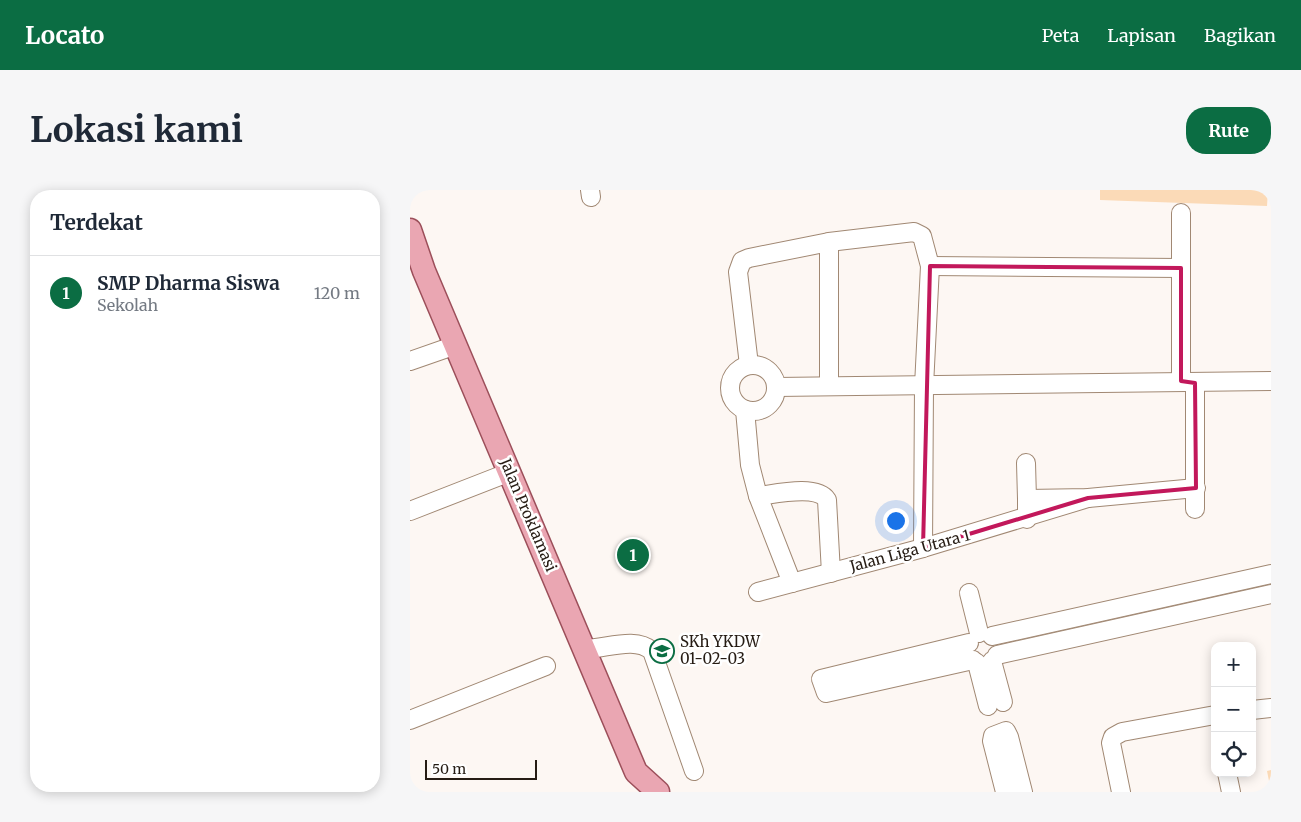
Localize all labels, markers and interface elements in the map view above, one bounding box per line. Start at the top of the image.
text: Locato [25,20,104,51]
text: Peta [1042,24,1079,47]
text: Lapisan [1107,24,1176,47]
text: Bagikan [1204,24,1276,47]
button: Rute [1186,107,1271,154]
text: Lokasi kami [30,108,243,152]
text: Terdekat [50,209,143,236]
text: SMP Dharma Siswa [97,271,280,295]
text: 1 [62,283,70,303]
text: 120 m [314,283,360,303]
text: Sekolah [97,295,158,315]
street label: Jalan Proklamasi [496,454,561,574]
your location [883,508,909,534]
street label: Jalan Liga Utara 1 [847,525,972,576]
pin: 1 [617,536,649,574]
place label: SKh YKDW 01-02-03 [680,632,761,668]
school or university icon: SKh YKDW 01-02-03 [649,638,675,664]
map controls [1211,642,1256,777]
button: + [1211,642,1256,687]
button: − [1211,687,1256,732]
button: locate [1211,732,1256,777]
scale bar [425,757,538,780]
text: 50 m [432,760,466,778]

